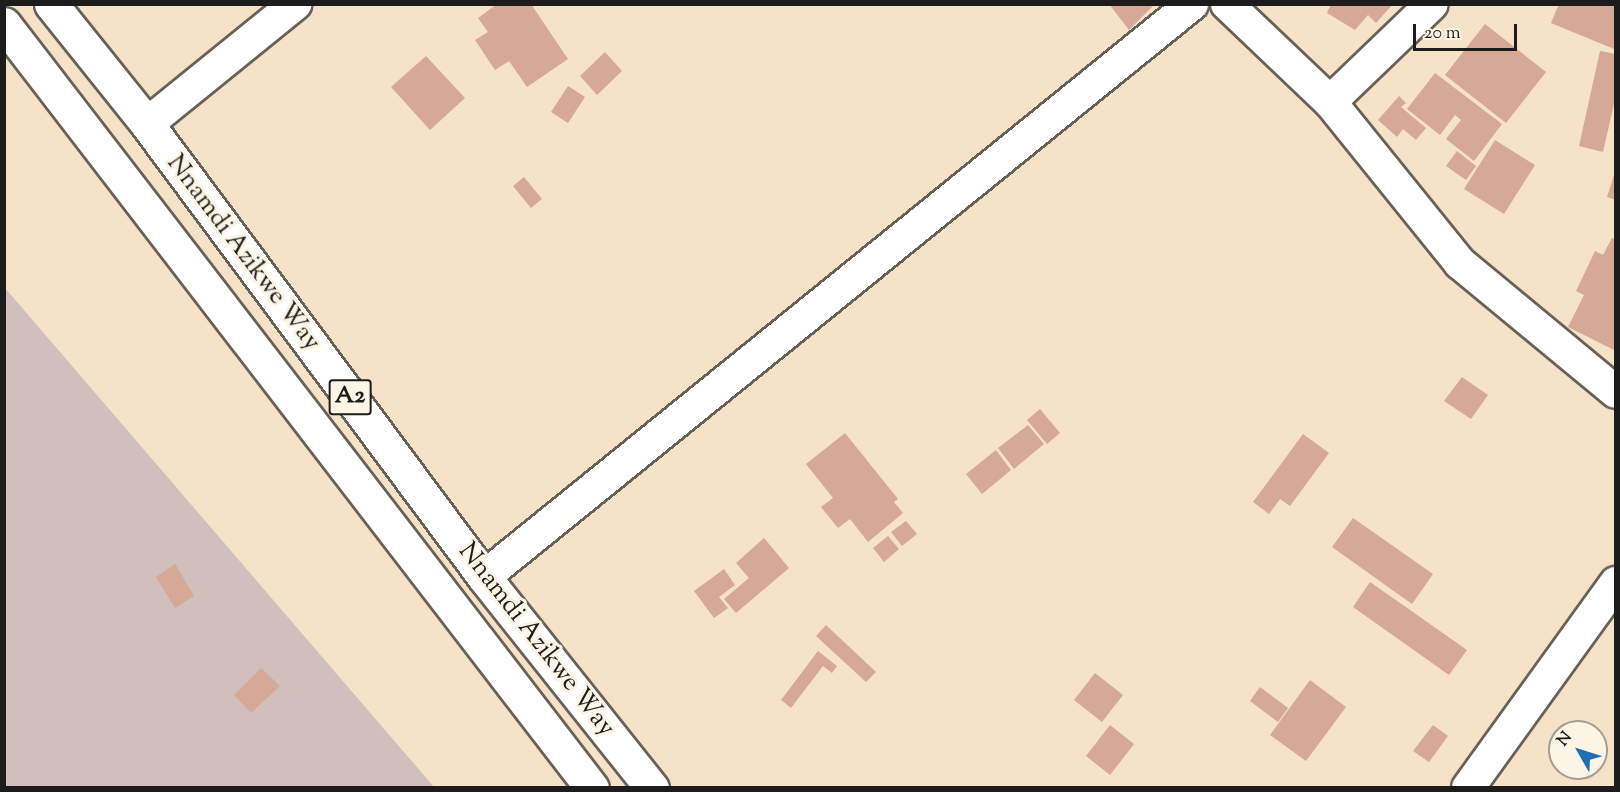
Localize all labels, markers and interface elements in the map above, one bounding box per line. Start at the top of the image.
scale bar [1416,12,1520,50]
text: 20 m [1424,21,1461,47]
street label: Nnamdi Azikwe Way [159,149,327,357]
road number: A2 [328,376,372,418]
street label: Nnamdi Azikwe Way [451,537,621,743]
north arrow [1548,720,1608,780]
text: N [1552,727,1578,752]

